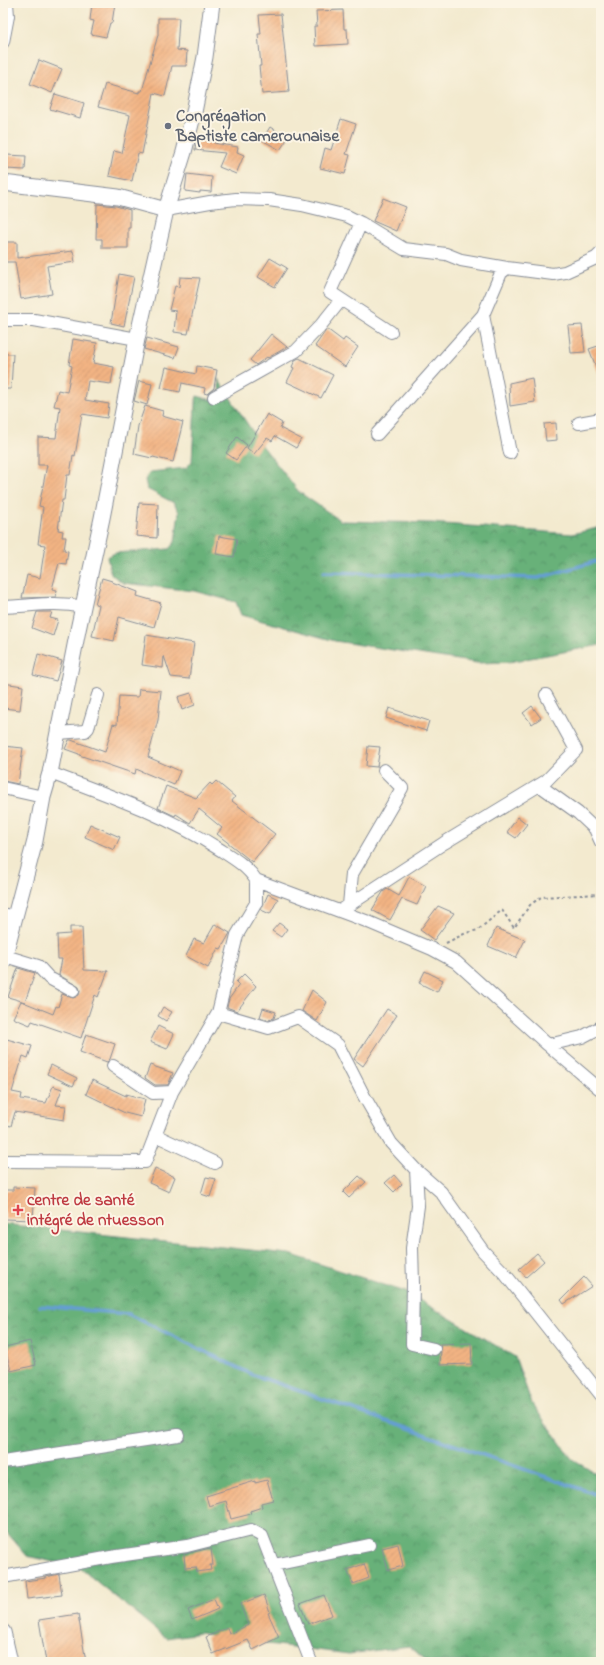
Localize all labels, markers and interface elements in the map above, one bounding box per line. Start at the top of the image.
place label: Congrégation Baptiste camerounaise [175,104,340,149]
marker: Congrégation Baptiste camerounaise [163,121,173,131]
place label: centre de santé intégré de ntuesson [27,1188,165,1235]
marker: centre de santé intégré de ntuesson [12,1204,24,1216]

